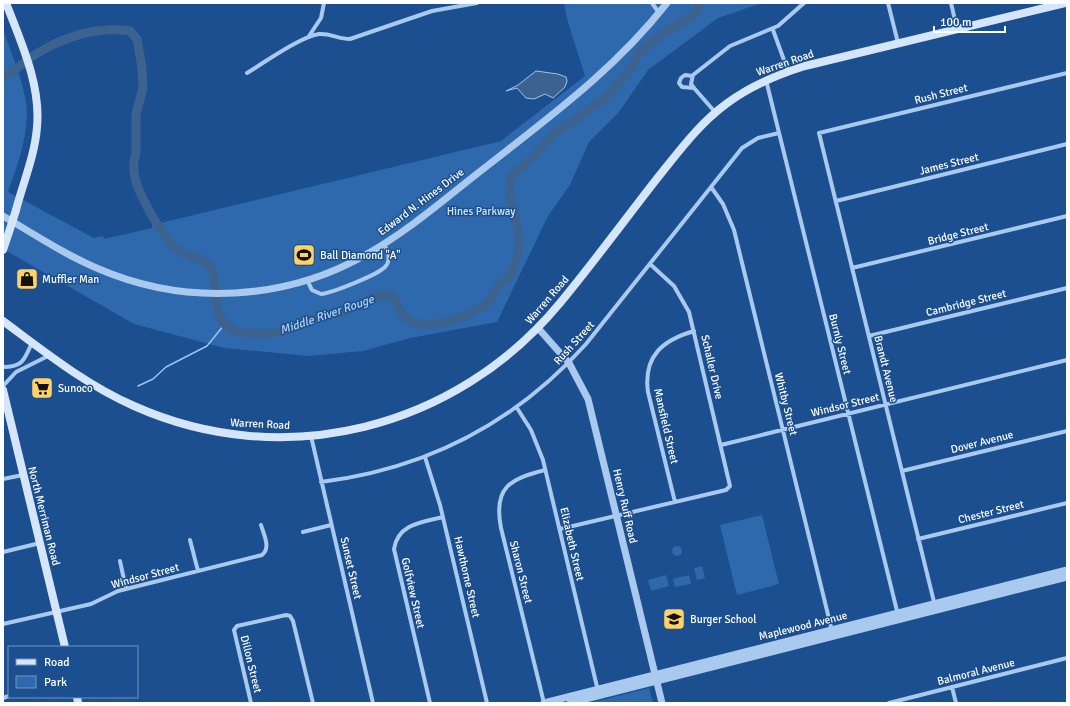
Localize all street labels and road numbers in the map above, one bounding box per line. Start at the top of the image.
street label: Warren Road [755,47,816,79]
street label: Rush Street [913,81,969,107]
street label: James Street [918,150,980,178]
street label: Edward N. Hines Drive [376,165,466,239]
street label: Bridge Street [926,220,990,248]
street label: Warren Road [522,273,572,327]
street label: Cambridge Street [925,287,1008,319]
street label: Burnly Street [826,312,854,376]
street label: Rush Street [551,318,597,368]
street label: Schaller Drive [698,334,726,400]
street label: Brandt Avenue [871,334,901,404]
street label: Whitby Street [772,371,800,437]
street label: Mansfield Street [651,387,681,465]
street label: Windsor Street [810,390,881,420]
street label: Warren Road [230,416,290,432]
street label: Dover Avenue [949,428,1015,456]
street label: North Merriman Road [25,465,63,567]
street label: Henry Ruff Road [610,467,640,545]
street label: Chester Street [957,498,1025,526]
street label: Elizabeth Street [557,506,587,582]
street label: Hawthorne Street [451,535,483,619]
street label: Sunset Street [338,536,364,600]
street label: Sharon Street [507,539,535,605]
street label: Golfview Street [399,556,428,630]
street label: Windsor Street [110,561,181,591]
street label: Maplewood Avenue [757,609,849,643]
street label: Dillon Street [238,634,264,694]
street label: Balmoral Avenue [936,656,1016,688]

